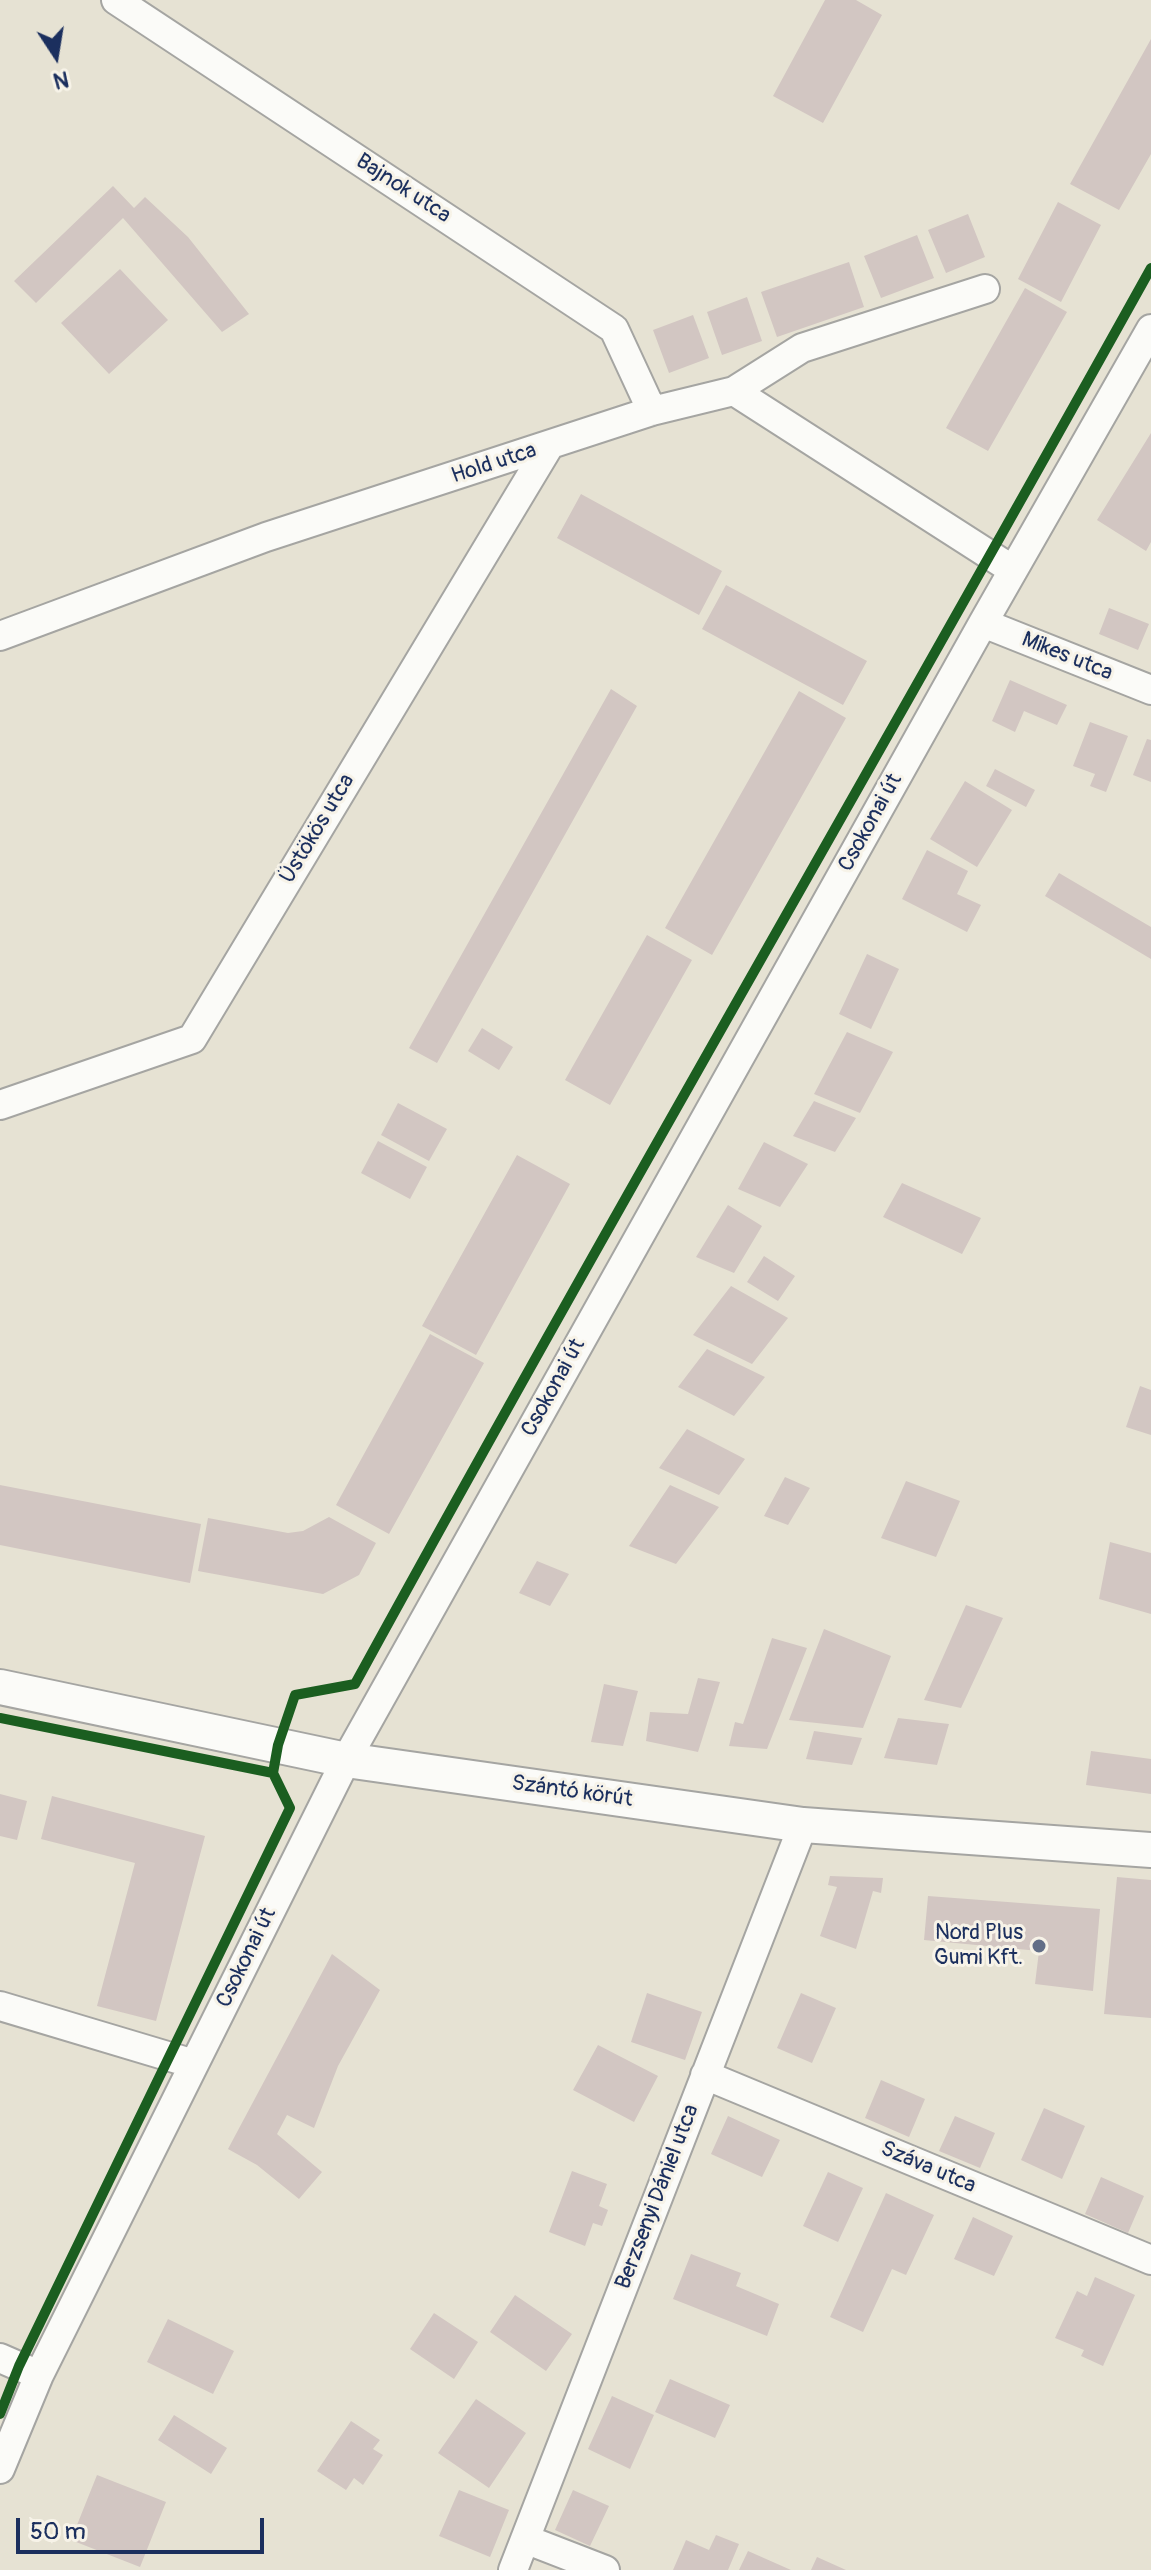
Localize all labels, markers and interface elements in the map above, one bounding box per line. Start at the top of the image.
north arrow [16,16,96,96]
text: N [51,64,71,95]
street label: Bajnok utca [351,149,455,229]
street label: Hold utca [448,438,540,490]
street label: Mikes utca [1018,627,1116,687]
street label: Üstökös utca [275,770,361,888]
street label: Csokonai út [833,770,909,876]
street label: Csokonai út [516,1335,592,1441]
street label: Szántó körút [510,1770,634,1814]
street label: Csokonai út [212,1904,282,2012]
place label: Nord Plus Gumi Kft. [934,1920,1023,1972]
marker: Nord Plus Gumi Kft. [1030,1937,1048,1955]
street label: Berzsenyi Dániel utca [611,2101,705,2293]
street label: Száva utca [876,2136,980,2200]
scale bar [20,2502,268,2552]
text: 50 m [30,2517,86,2546]

